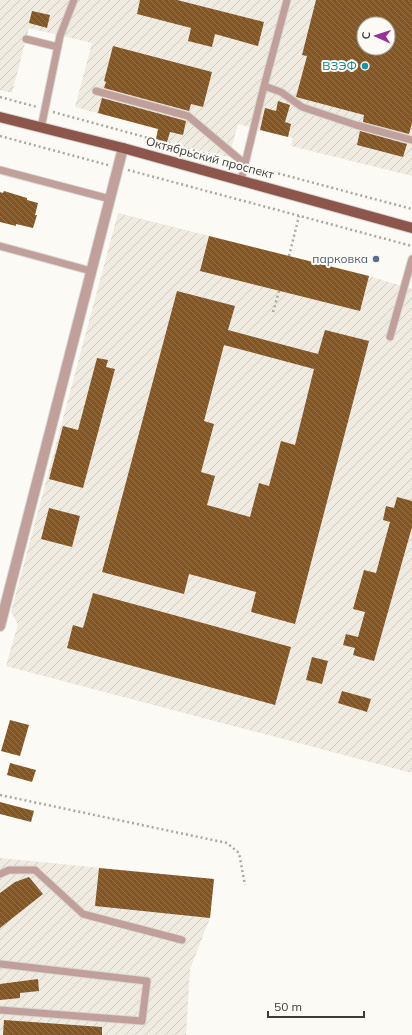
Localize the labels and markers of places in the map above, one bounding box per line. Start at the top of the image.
place label: ВЗЭФ [322,58,357,73]
marker: ВЗЭФ [360,61,370,71]
place label: парковка [312,251,368,266]
marker: парковка [371,254,381,264]

